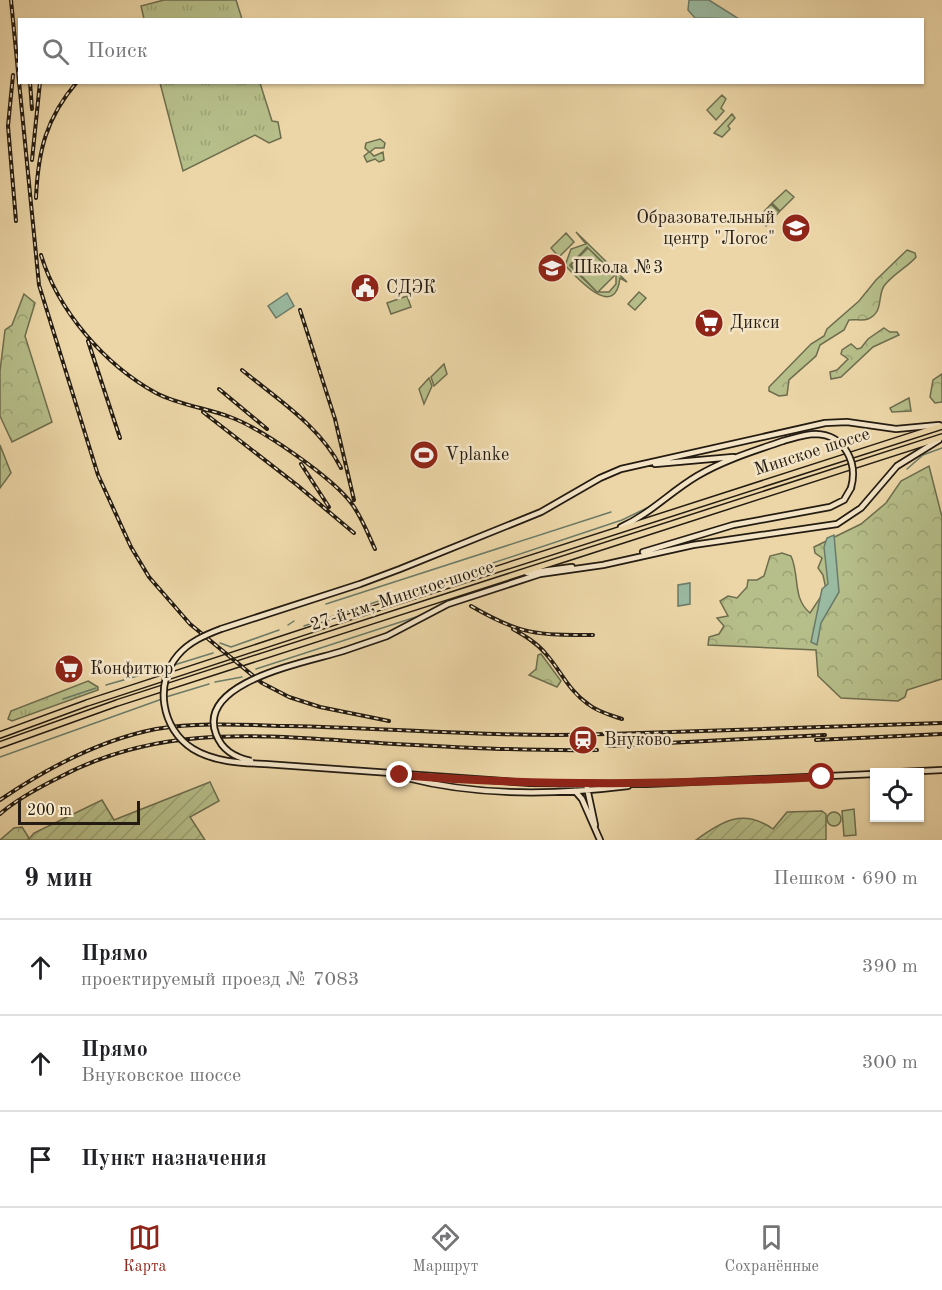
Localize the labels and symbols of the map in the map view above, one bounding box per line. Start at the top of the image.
place label: Образовательный центр "Логос" [636,209,775,248]
school or university icon: Образовательный центр "Логос" [780,212,812,244]
school or university icon: Школа №3 [536,252,568,284]
place label: Школа №3 [573,259,663,277]
public building icon: СДЭК [349,272,381,304]
place label: СДЭК [386,279,436,297]
supermarket icon: Дикси [693,307,725,339]
place label: Дикси [730,314,780,332]
street label: Минское шоссе [752,425,872,479]
sports icon: Vplanke [408,439,440,471]
place label: Vplanke [445,446,509,464]
street label: 27-й км, Минское шоссе [308,558,496,634]
supermarket icon: Конфитюр [53,653,85,685]
place label: Конфитюр [90,660,173,679]
station icon: Внуково [567,724,599,756]
place label: Внуково [604,731,671,749]
route end [386,761,412,787]
route start [808,763,834,789]
scale bar [18,798,140,826]

